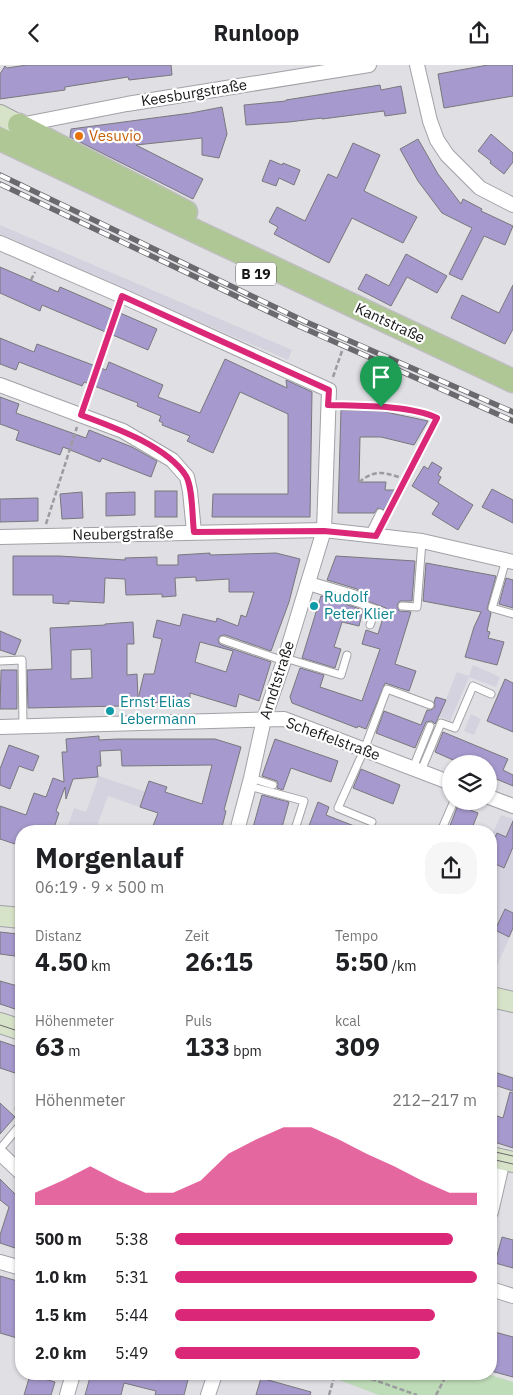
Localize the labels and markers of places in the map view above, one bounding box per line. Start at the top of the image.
place label: Vesuvio [89,126,141,145]
marker: Vesuvio [73,130,85,142]
pin [360,356,402,407]
place label: Rudolf Peter Klier [324,587,395,623]
marker: Rudolf Peter Klier [308,600,320,612]
place label: Ernst Elias Lebermann [120,692,196,728]
marker: Ernst Elias Lebermann [104,705,116,717]

